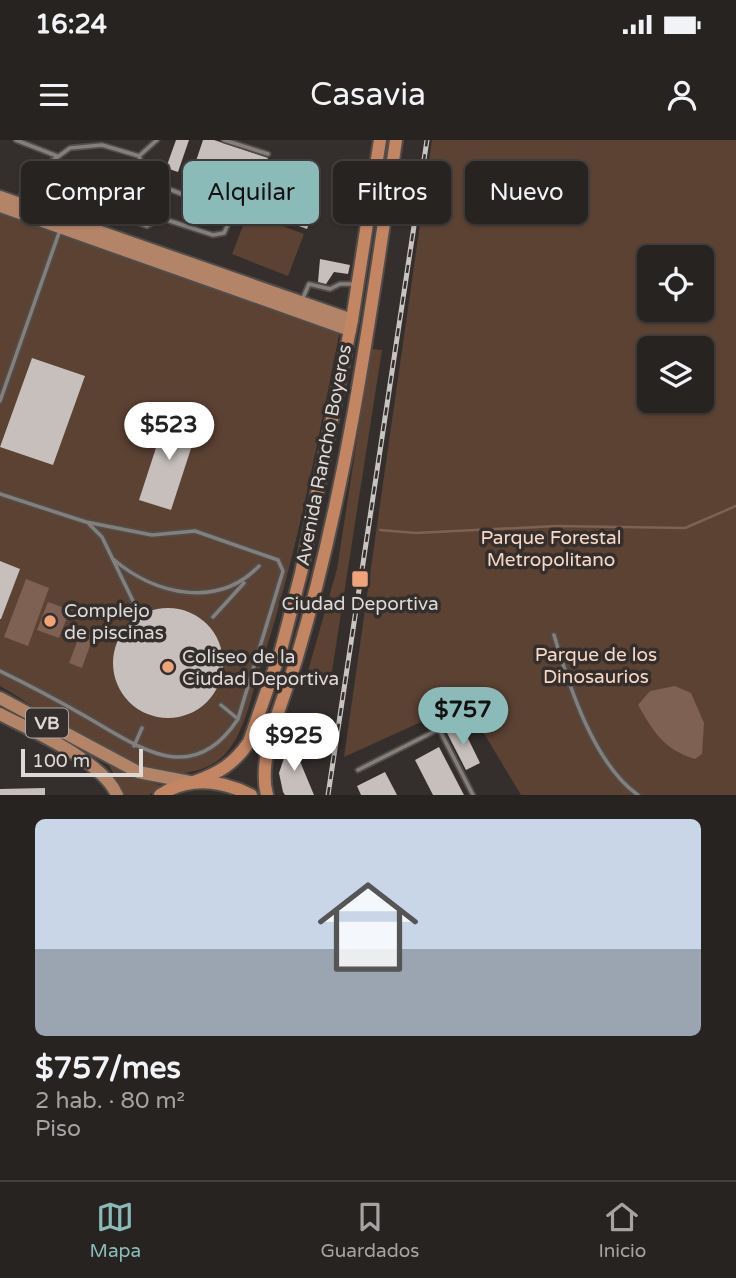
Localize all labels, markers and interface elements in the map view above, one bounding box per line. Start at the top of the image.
text: 16:24 [35,9,107,40]
icon: menu [35,76,73,114]
text: Casavia [310,76,426,114]
icon: person [663,76,701,114]
chip: Comprar [21,161,169,224]
chip: Alquilar [183,161,319,224]
chip: Filtros [333,161,451,224]
chip: Nuevo [465,161,588,224]
map controls [637,245,714,413]
button: locate [637,245,714,322]
button: layers [637,336,714,413]
street label: Avenida Rancho Boyeros [292,343,356,568]
pin: $523 [128,402,210,462]
text: $523 [140,411,198,439]
park label: Parque Forestal Metropolitano [481,527,622,571]
marker: Ciudad Deportiva [350,569,370,589]
place label: Ciudad Deportiva [281,593,439,615]
place label: Complejo de piscinas [64,600,164,644]
marker: Complejo de piscinas [42,613,58,629]
park label: Parque de los Dinosaurios [535,644,657,688]
place label: Coliseo de la Ciudad Deportiva [182,646,339,690]
marker: Coliseo de la Ciudad Deportiva [160,659,176,675]
pin: $757 [422,688,504,747]
text: $757 [434,696,492,724]
road number: VB [26,708,68,738]
pin: $925 [253,714,335,773]
text: $925 [265,722,323,750]
scale bar [21,746,144,778]
text: 100 m [32,750,90,772]
icon: home [305,864,431,990]
text: $757/mes [35,1050,181,1087]
text: 2 hab. · 80 m² [35,1087,185,1115]
text: Piso [35,1115,81,1143]
tab: Mapa [90,1198,141,1262]
tab: Guardados [320,1198,419,1262]
tab: Inicio [598,1198,646,1262]

